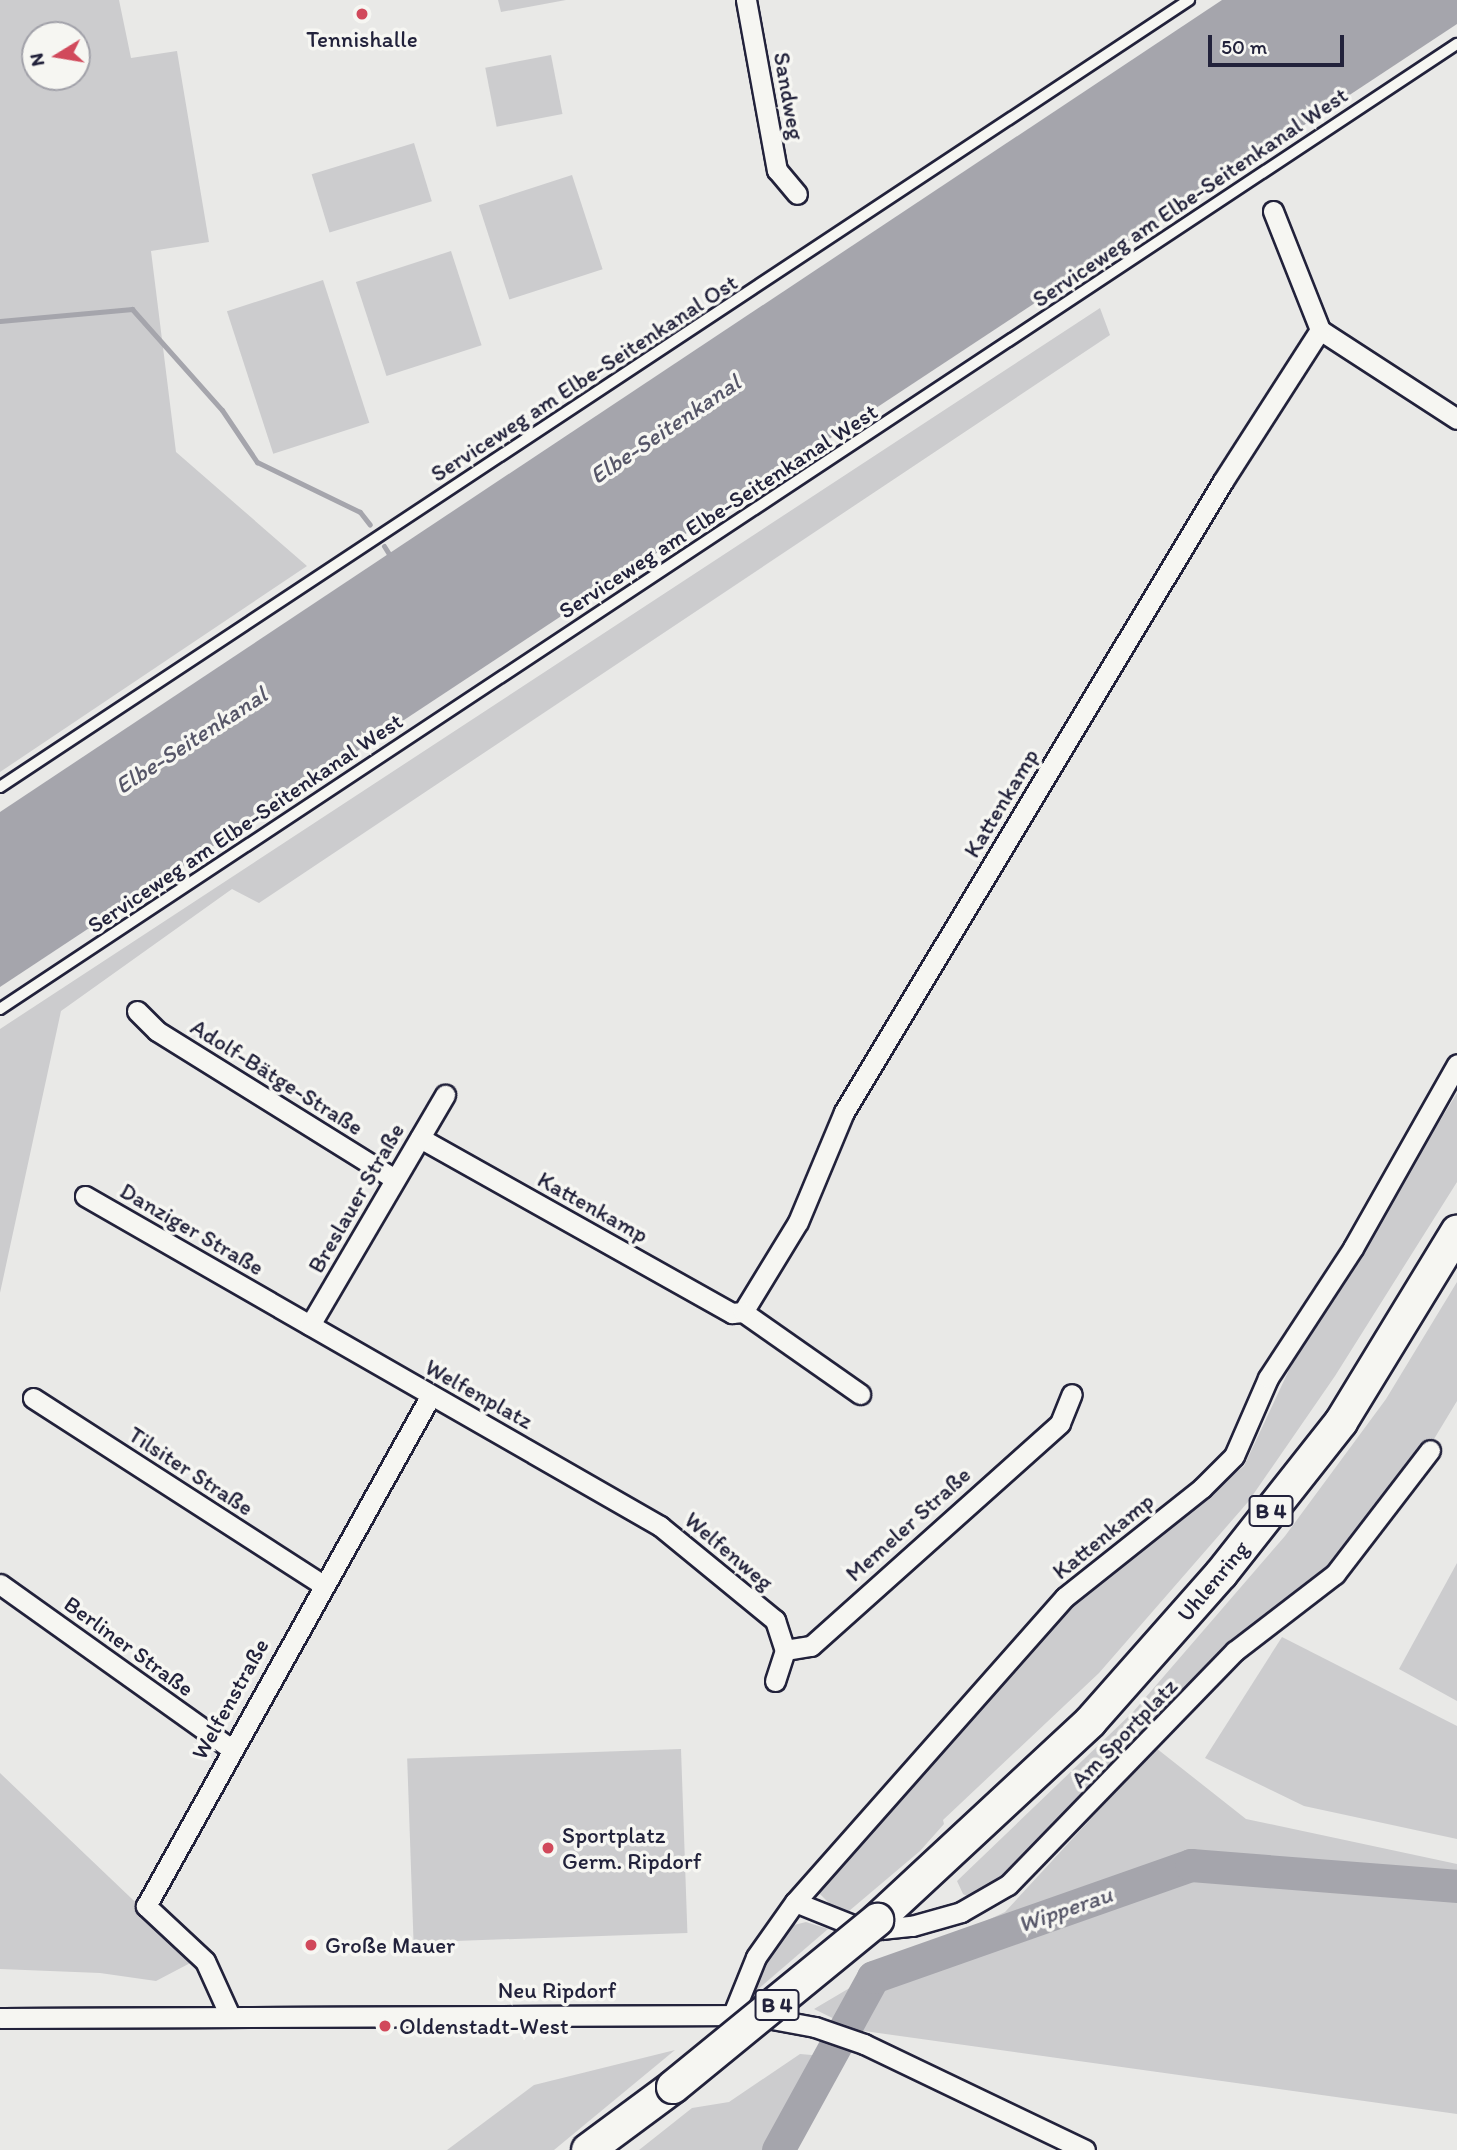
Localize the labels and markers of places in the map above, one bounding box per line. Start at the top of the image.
marker: Tennishalle [354,6,370,22]
place label: Tennishalle [306,25,418,53]
place label: Sportplatz Germ. Ripdorf [562,1821,701,1875]
marker: Sportplatz Germ. Ripdorf [540,1840,556,1856]
place label: Große Mauer [325,1931,455,1959]
marker: Große Mauer [303,1937,319,1953]
place label: Oldenstadt-West [399,2012,569,2040]
marker: Oldenstadt-West [377,2018,393,2034]

